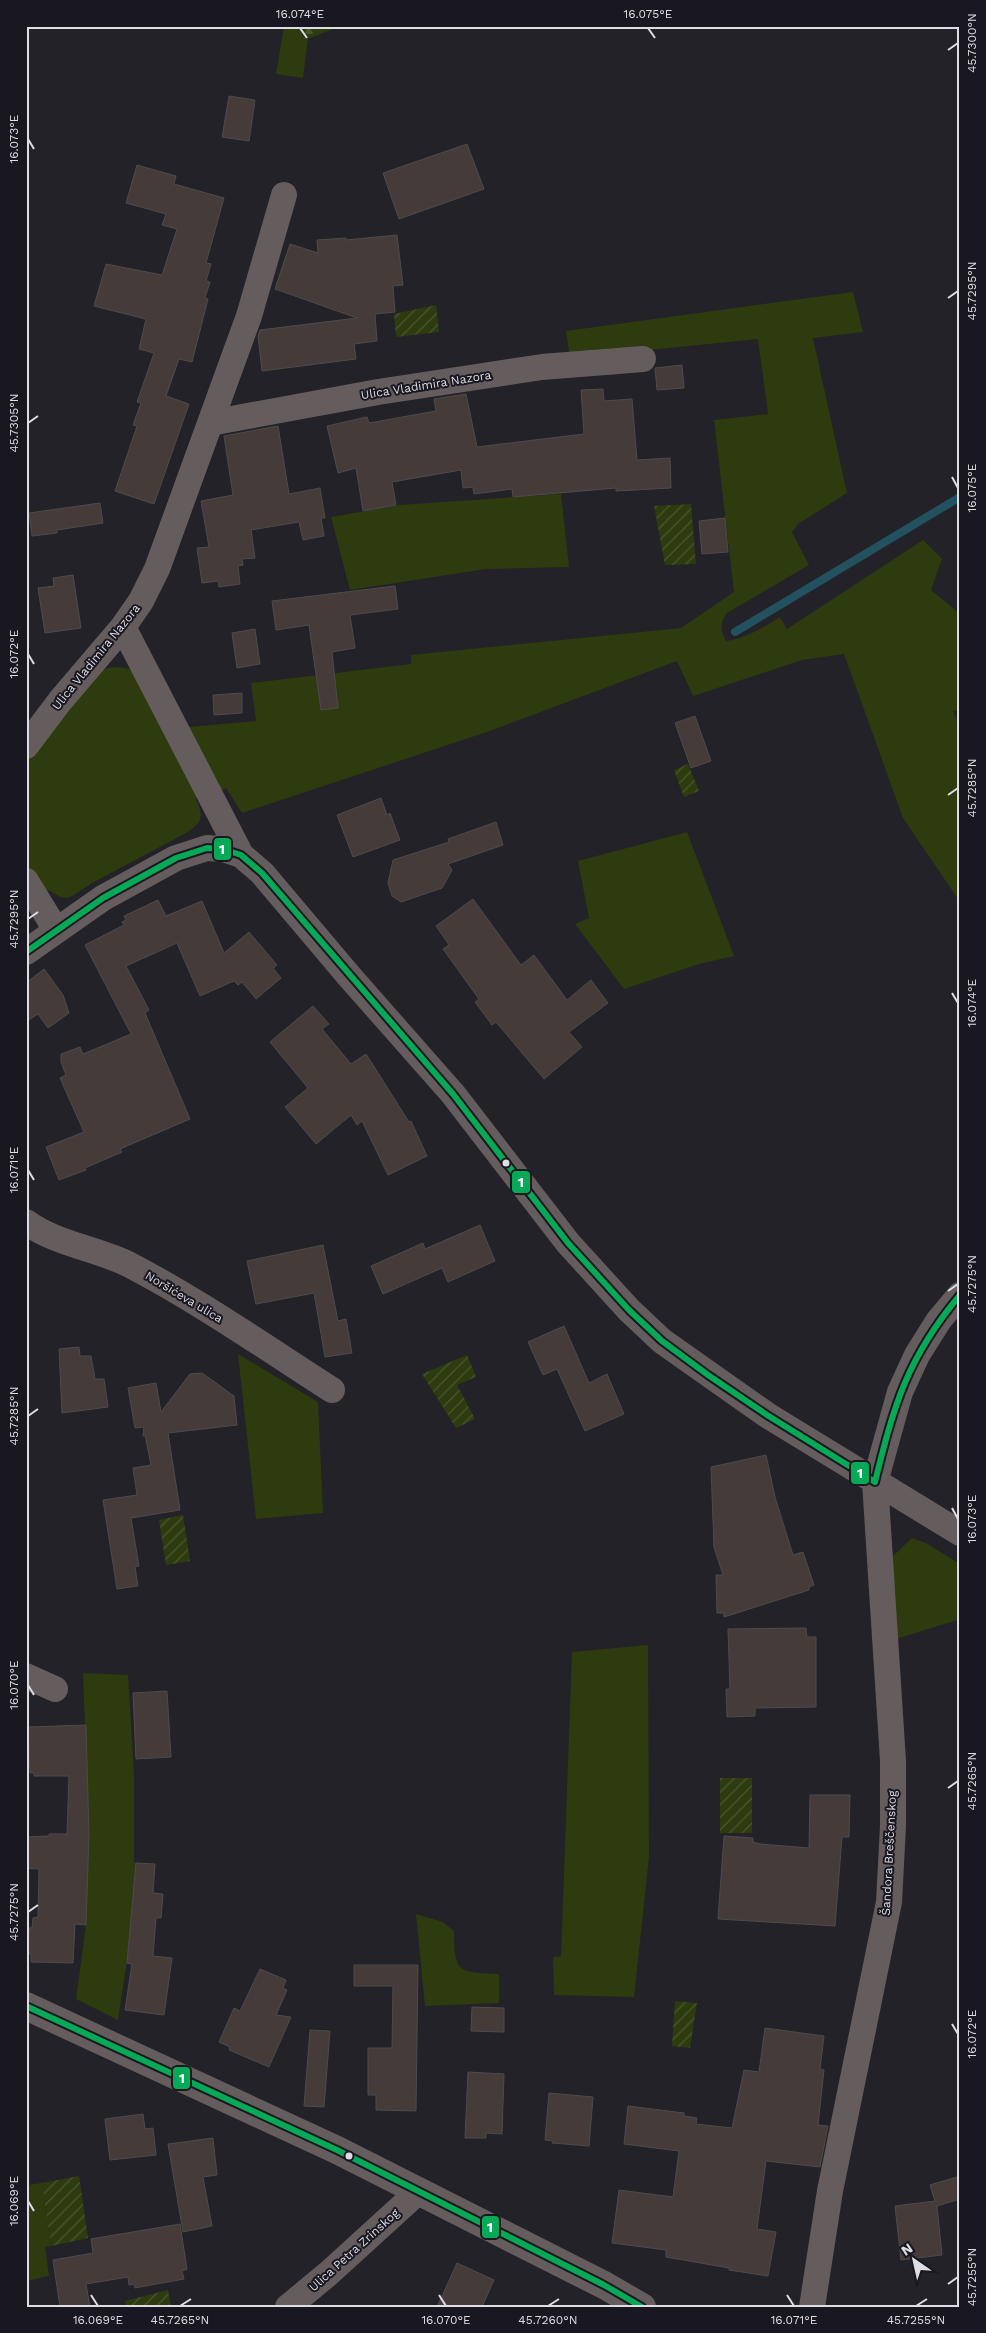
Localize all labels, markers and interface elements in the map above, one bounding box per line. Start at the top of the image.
text: 16.074°E [276,7,325,21]
text: 16.075°E [624,7,673,21]
text: 45.7300°N [965,13,979,73]
text: 16.073°E [7,114,21,164]
text: 45.7295°N [965,262,979,320]
street label: Ulica Vladimira Nazora [360,368,492,402]
text: 45.7305°N [7,394,21,452]
text: 16.075°E [965,463,979,513]
street label: Ulica Vladimira Nazora [49,601,143,713]
text: 16.072°E [7,629,21,679]
text: 45.7285°N [965,759,979,817]
line badge: 1 [213,837,232,861]
text: 1 [219,841,225,857]
text: 45.7295°N [7,890,21,948]
text: 16.074°E [965,978,979,1027]
text: 16.071°E [7,1146,21,1193]
unlabelled marker [501,1158,511,1168]
line badge: 1 [511,1170,531,1194]
text: 1 [518,1174,524,1190]
text: 45.7275°N [965,1255,979,1313]
street label: Noršićeva ulica [143,1268,226,1326]
text: 45.7285°N [7,1387,21,1445]
line badge: 1 [850,1461,870,1485]
text: 1 [857,1465,863,1481]
text: 16.073°E [965,1494,979,1544]
text: 16.070°E [7,1660,21,1710]
text: 45.7265°N [965,1752,979,1810]
street label: Šandora Breščenskog [879,1790,899,1916]
text: 45.7275°N [7,1883,21,1941]
text: 16.072°E [965,2009,979,2059]
line badge: 1 [172,2066,191,2090]
text: 1 [179,2070,185,2086]
unlabelled marker [344,2151,354,2161]
text: 16.069°E [7,2176,21,2226]
street label: Ulica Petra Zrinskog [306,2205,402,2294]
line badge: 1 [481,2215,500,2239]
text: 1 [487,2219,493,2235]
north arrow [888,2236,938,2286]
text: N [898,2240,916,2259]
text: 45.7255°N [965,2248,979,2306]
text: 16.069°E [73,2313,123,2327]
text: 45.7265°N [151,2313,209,2327]
text: 16.070°E [421,2313,471,2327]
text: 45.7260°N [518,2313,578,2327]
text: 16.071°E [771,2313,818,2327]
text: 45.7255°N [887,2313,945,2327]

